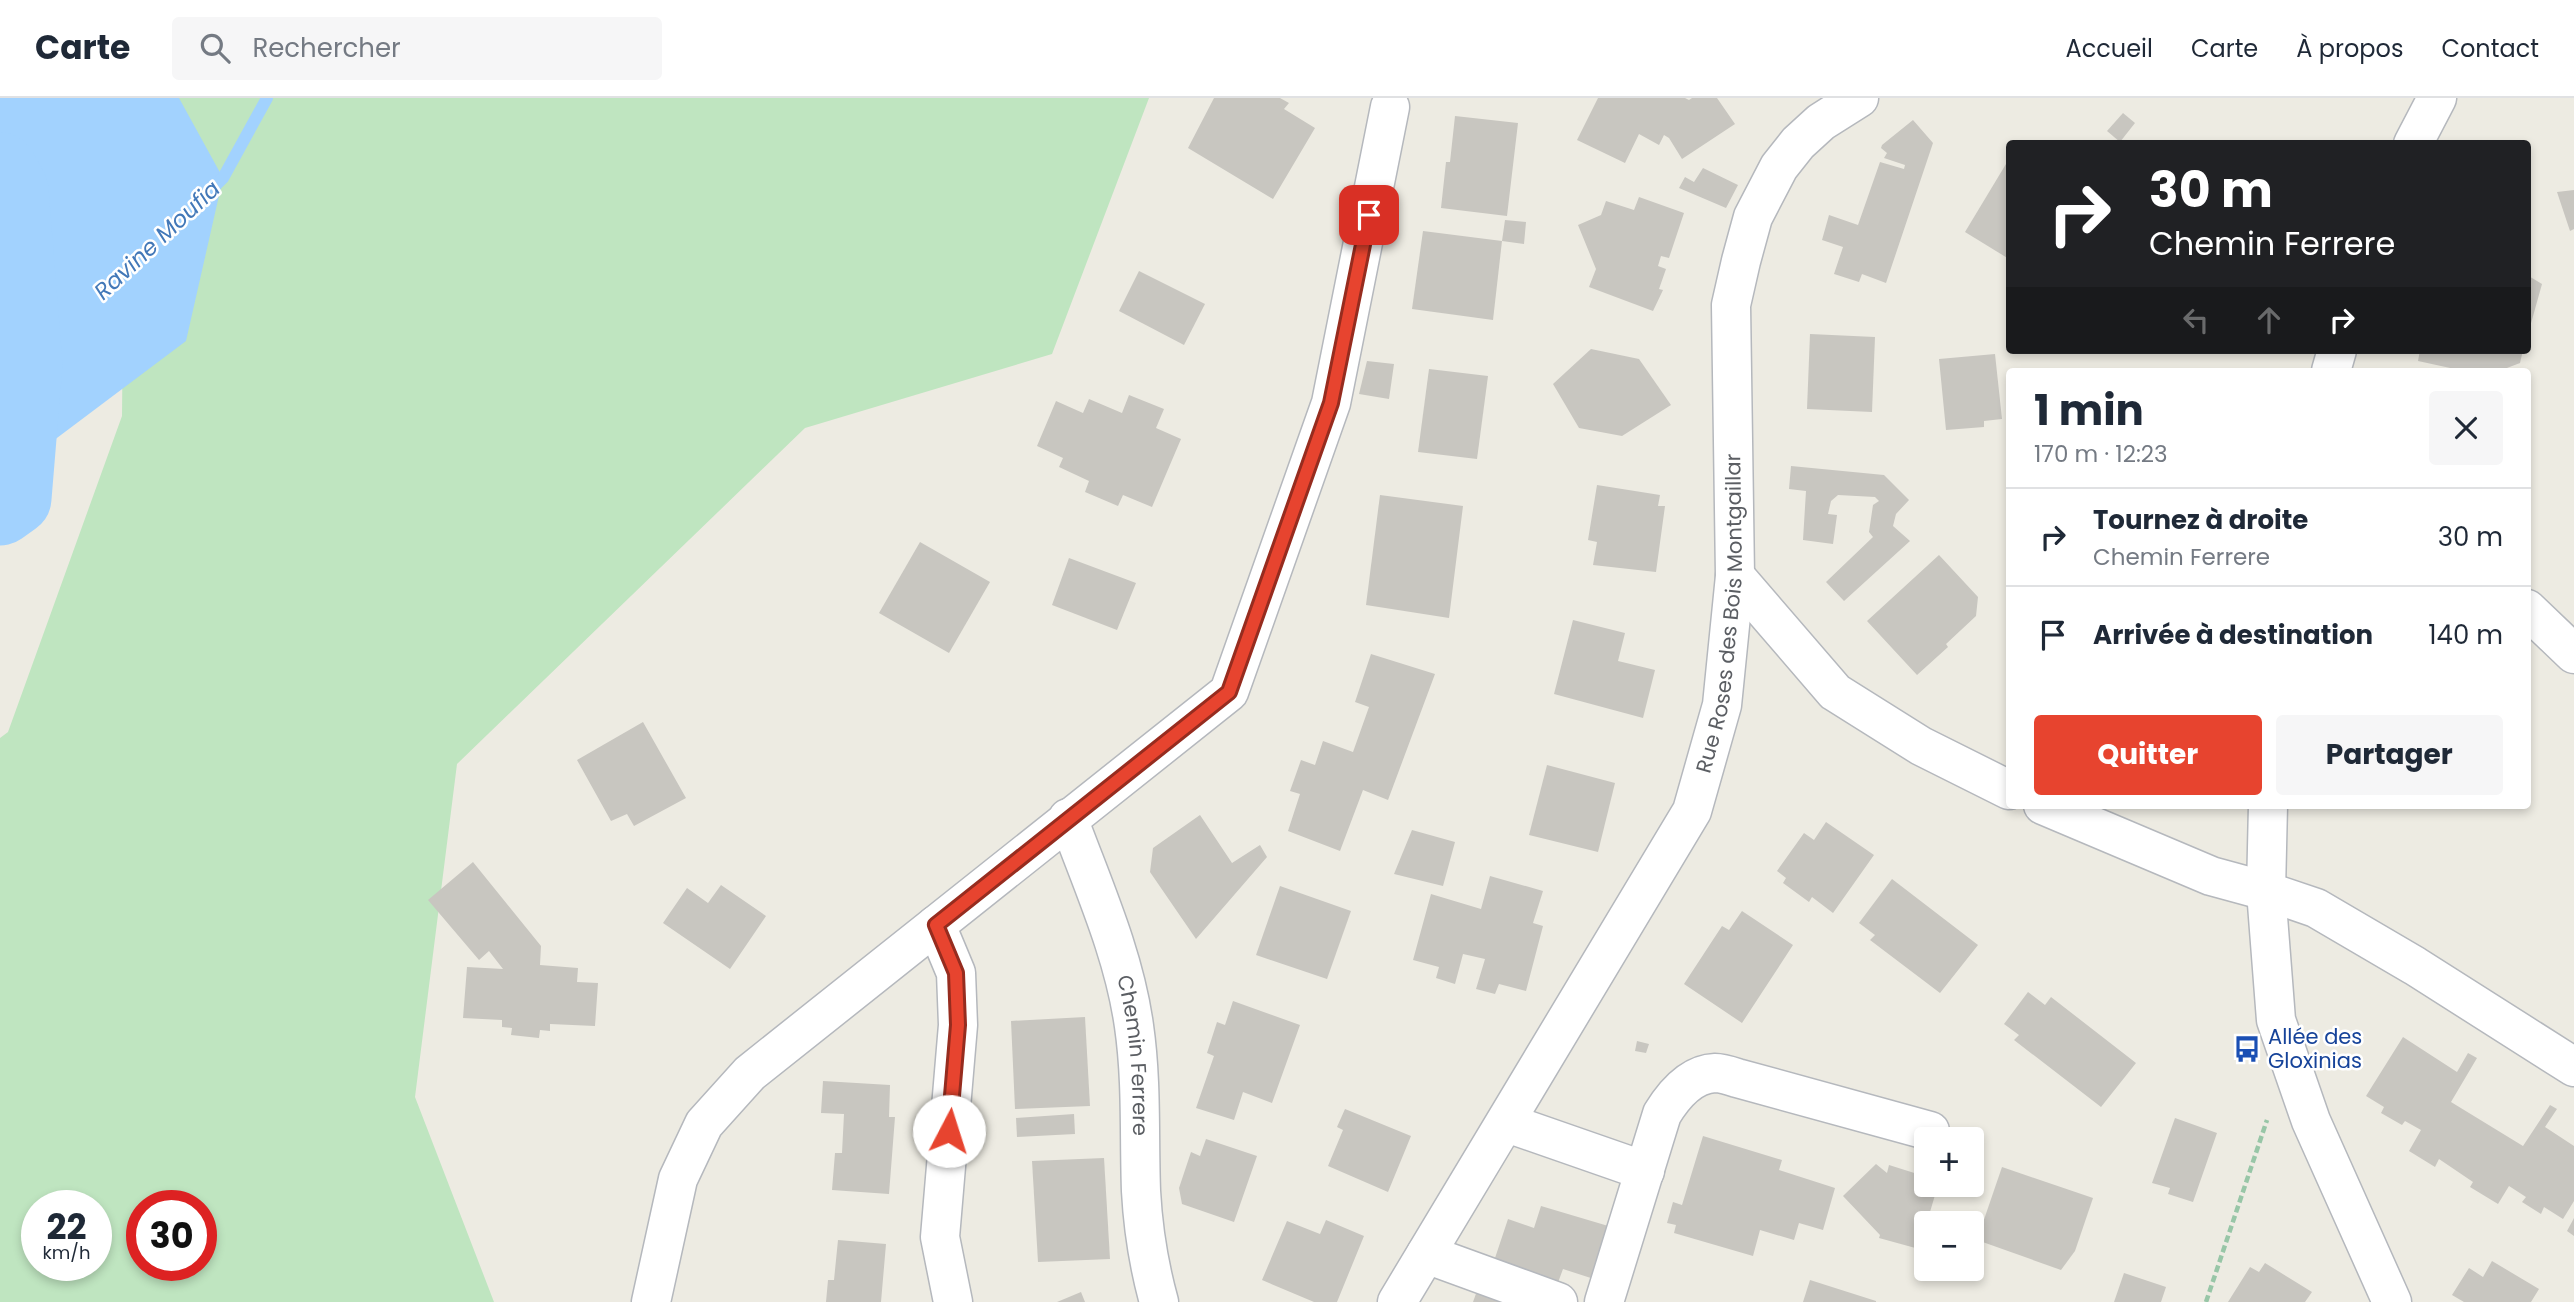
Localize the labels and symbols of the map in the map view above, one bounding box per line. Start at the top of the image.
water label: Ravine Moufia [87,173,227,307]
pin [1339,185,1399,245]
street label: Rue Roses des Bois Montgaillar [1688,453,1749,776]
street label: Chemin Ferrere [1110,972,1155,1136]
place label: Allée des Gloxinias [2268,1022,2362,1075]
bus stop icon: Allée des Gloxinias [2232,1034,2262,1064]
position arrow [912,1094,986,1168]
speed limit sign: 30 [126,1190,217,1281]

